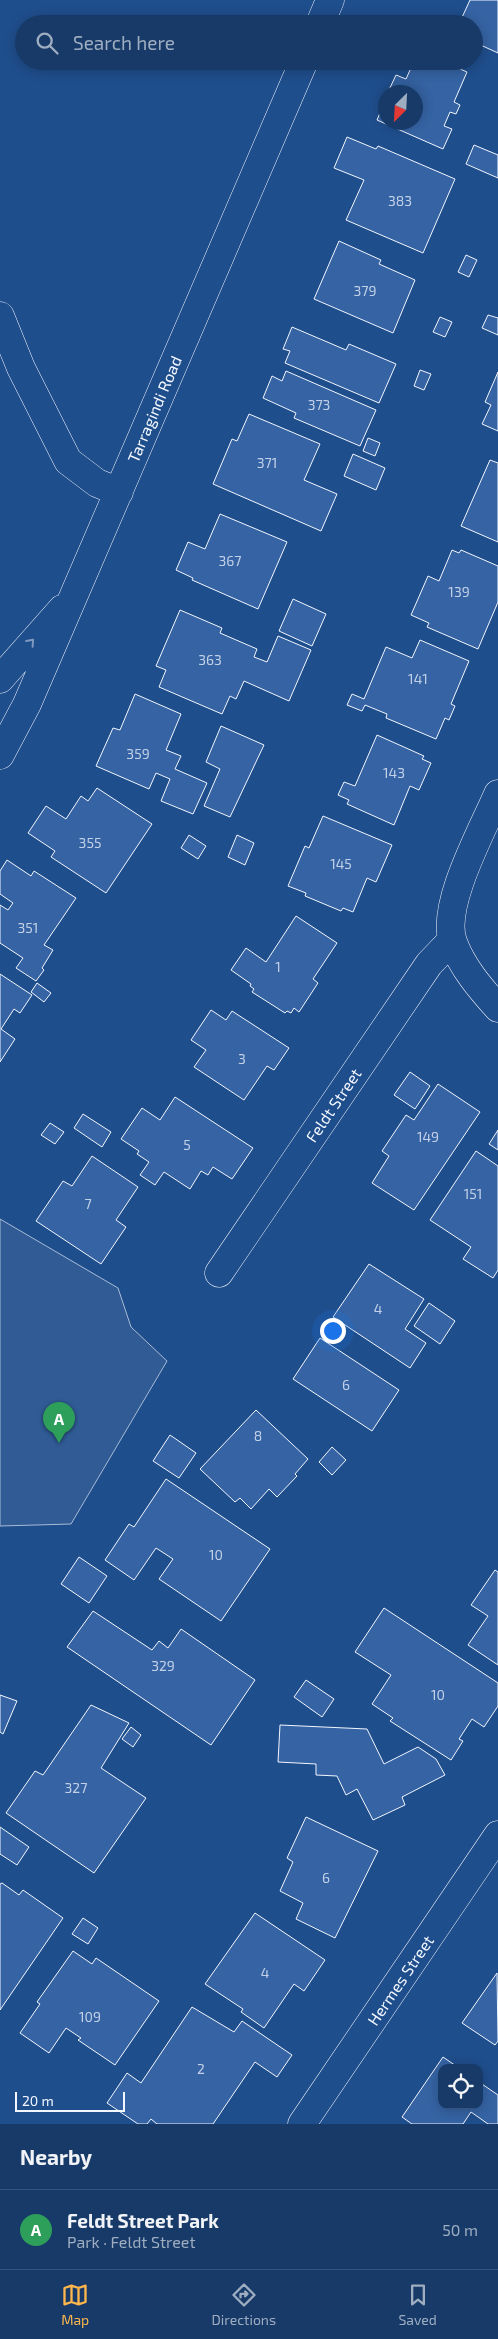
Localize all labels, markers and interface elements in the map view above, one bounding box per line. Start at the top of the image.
search box [15,15,483,70]
icon: search [33,29,61,57]
text: Search here [73,31,175,54]
north arrow [378,85,423,130]
house number: 383 [388,192,412,209]
house number: 379 [354,282,376,299]
street label: Tarragindi Road [123,353,185,465]
house number: 373 [308,396,330,413]
house number: 371 [257,454,277,471]
house number: 367 [219,552,241,569]
house number: 139 [448,583,470,600]
one-way arrow [26,638,35,647]
house number: 363 [198,651,222,668]
house number: 141 [408,670,428,687]
house number: 359 [126,745,150,762]
house number: 143 [383,764,405,781]
house number: 355 [79,834,101,851]
house number: 145 [330,855,352,872]
house number: 351 [18,919,38,936]
house number: 1 [275,958,281,975]
house number: 3 [238,1050,246,1067]
street label: Feldt Street [301,1064,365,1146]
house number: 149 [417,1128,439,1145]
house number: 5 [183,1136,191,1153]
house number: 151 [464,1185,482,1202]
house number: 7 [84,1195,92,1212]
house number: 4 [374,1300,382,1317]
your location [320,1318,346,1344]
house number: 6 [342,1376,350,1393]
pin: A [43,1402,75,1443]
house number: 8 [254,1427,262,1444]
house number: 10 [209,1546,223,1563]
house number: 329 [151,1657,175,1674]
house number: 10 [431,1686,445,1703]
house number: 327 [65,1779,87,1796]
house number: 6 [322,1869,330,1886]
street label: Hermes Street [363,1931,437,2029]
house number: 4 [261,1964,269,1981]
house number: 109 [79,2008,101,2025]
house number: 2 [197,2060,205,2077]
map controls [438,2064,483,2109]
button: locate [438,2064,483,2109]
scale bar [15,2089,125,2112]
text: 20 m [22,2092,54,2109]
text: Nearby [20,2144,92,2169]
text: Feldt Street Park [67,2209,219,2232]
text: A [31,2220,41,2239]
text: 50 m [442,2220,478,2239]
text: Park · Feldt Street [67,2232,195,2251]
tab: Map [61,2281,89,2328]
tab: Directions [212,2281,276,2328]
tab: Saved [398,2281,437,2328]

